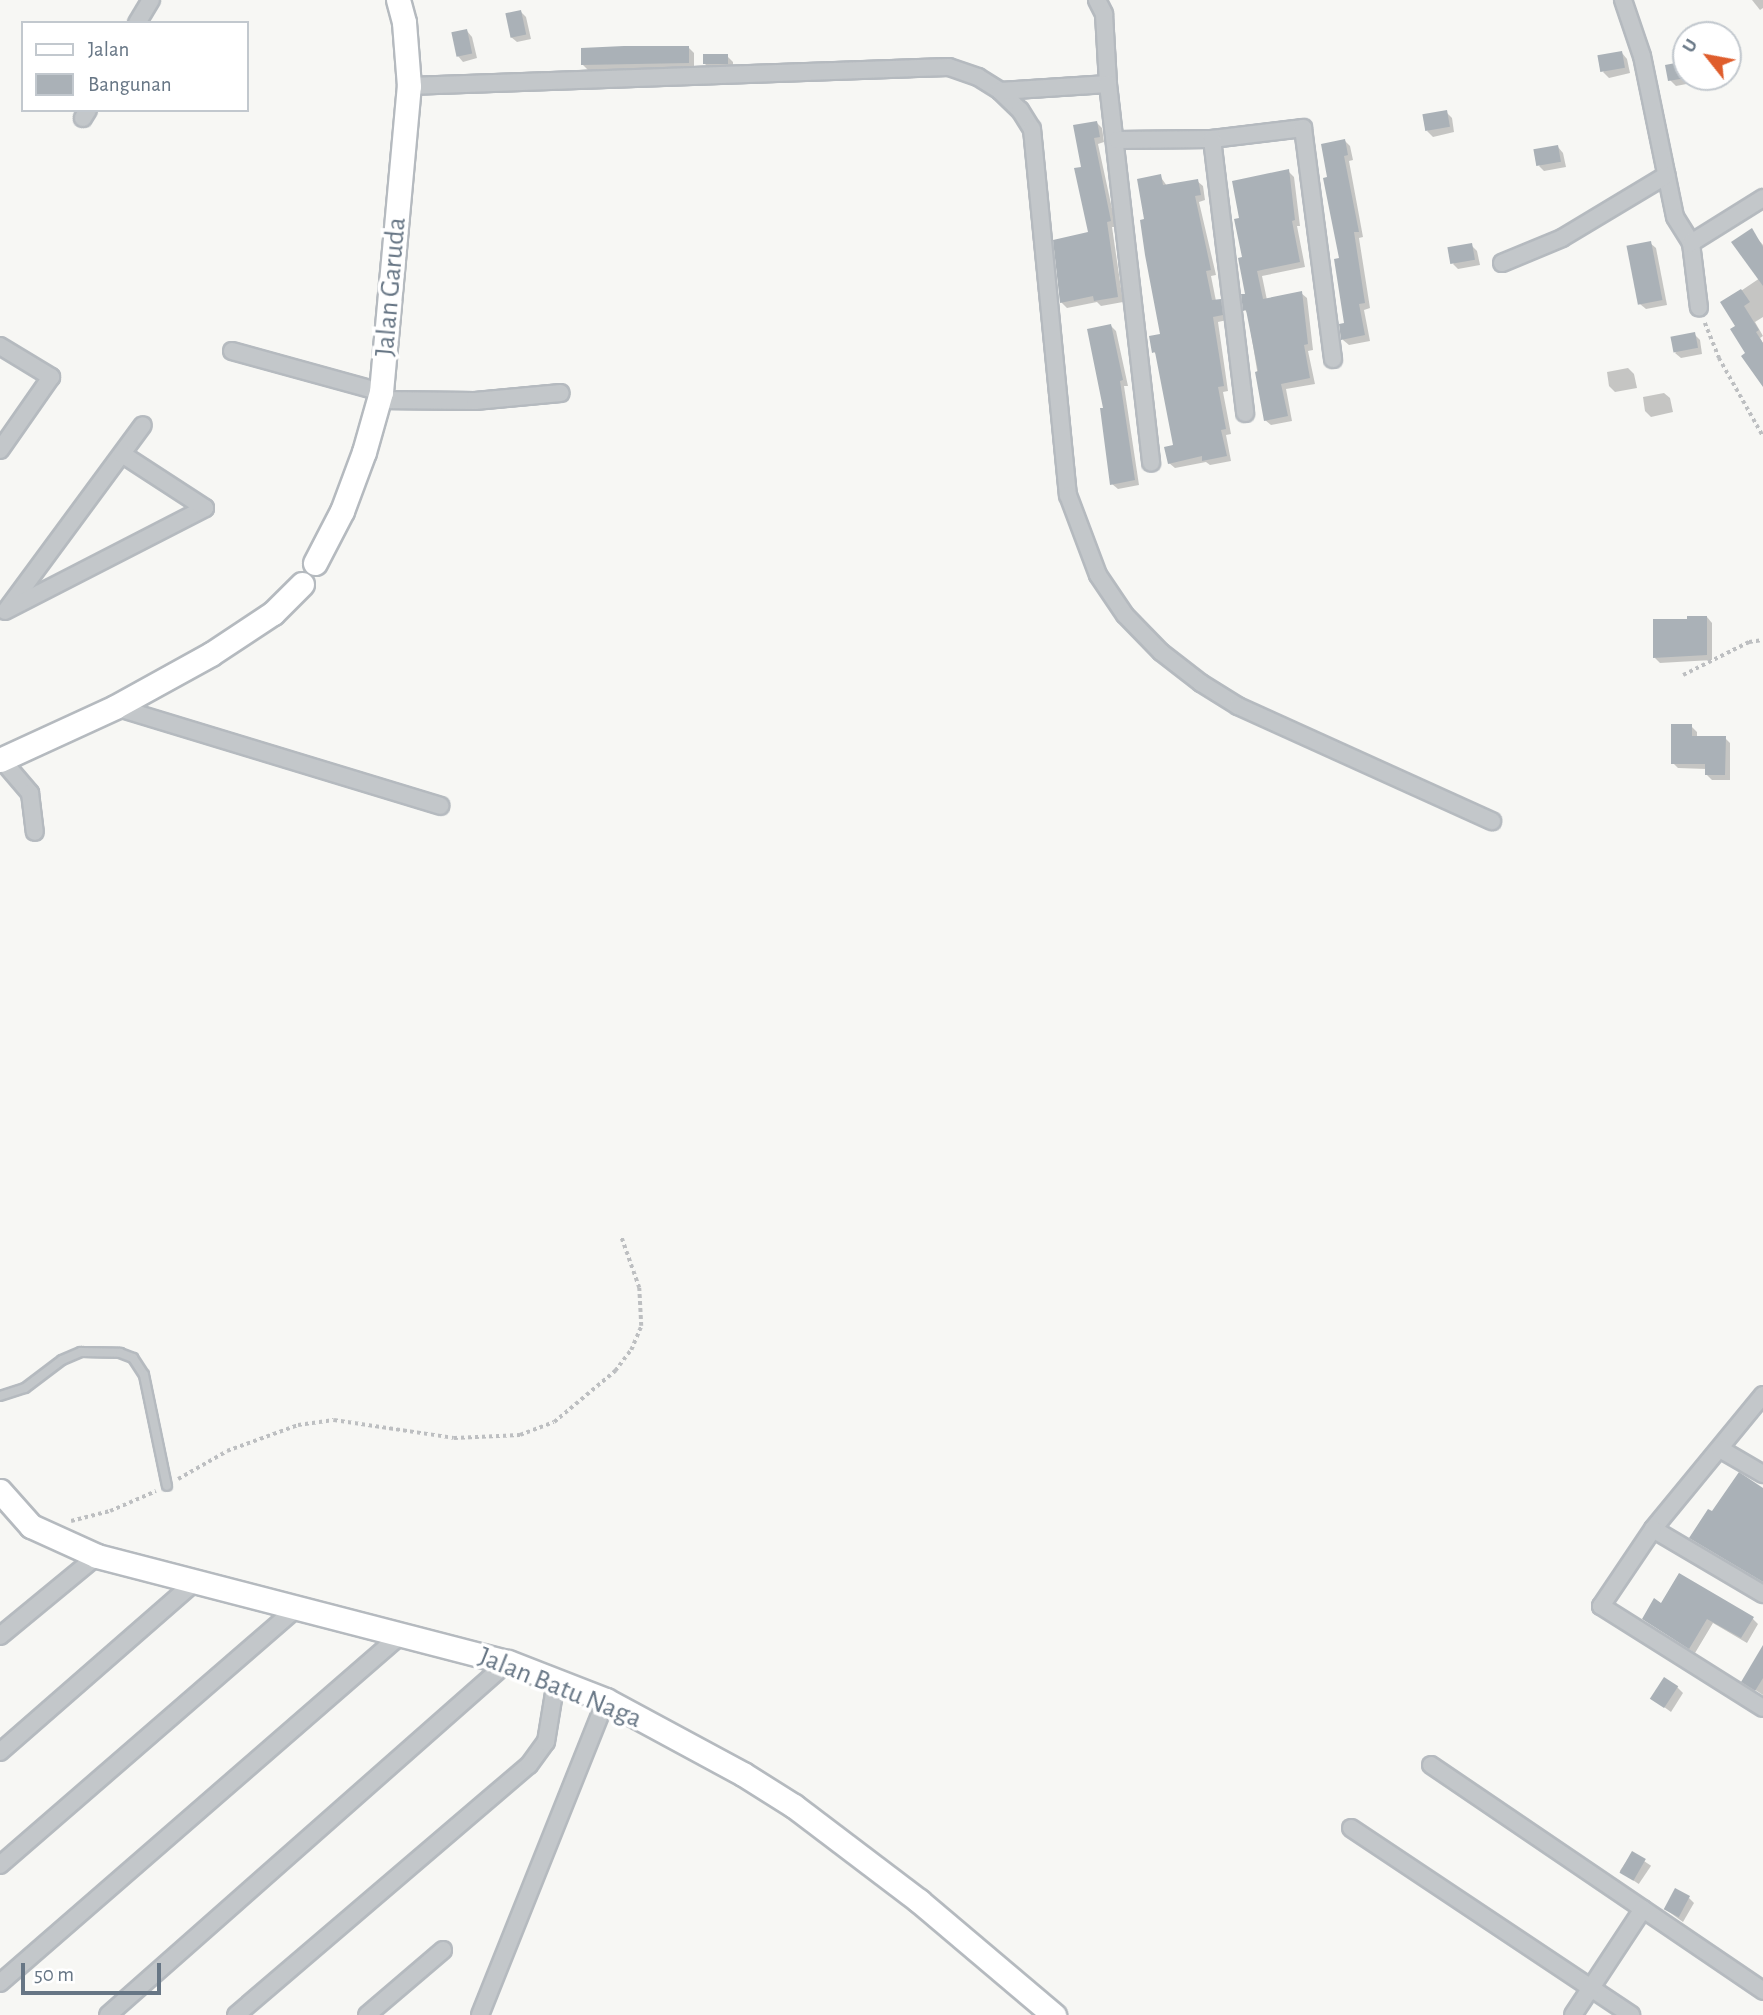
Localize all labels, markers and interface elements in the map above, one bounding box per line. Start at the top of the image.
legend [21,21,248,112]
north arrow [1672,21,1742,91]
text: U [1679,36,1702,56]
text: Jalan [88,39,129,60]
text: Bangunan [88,74,172,95]
street label: Jalan Garuda [368,216,414,358]
street label: Jalan Batu Naga [473,1640,647,1736]
scale bar [24,1948,164,1992]
text: 50 m [34,1964,74,1985]

